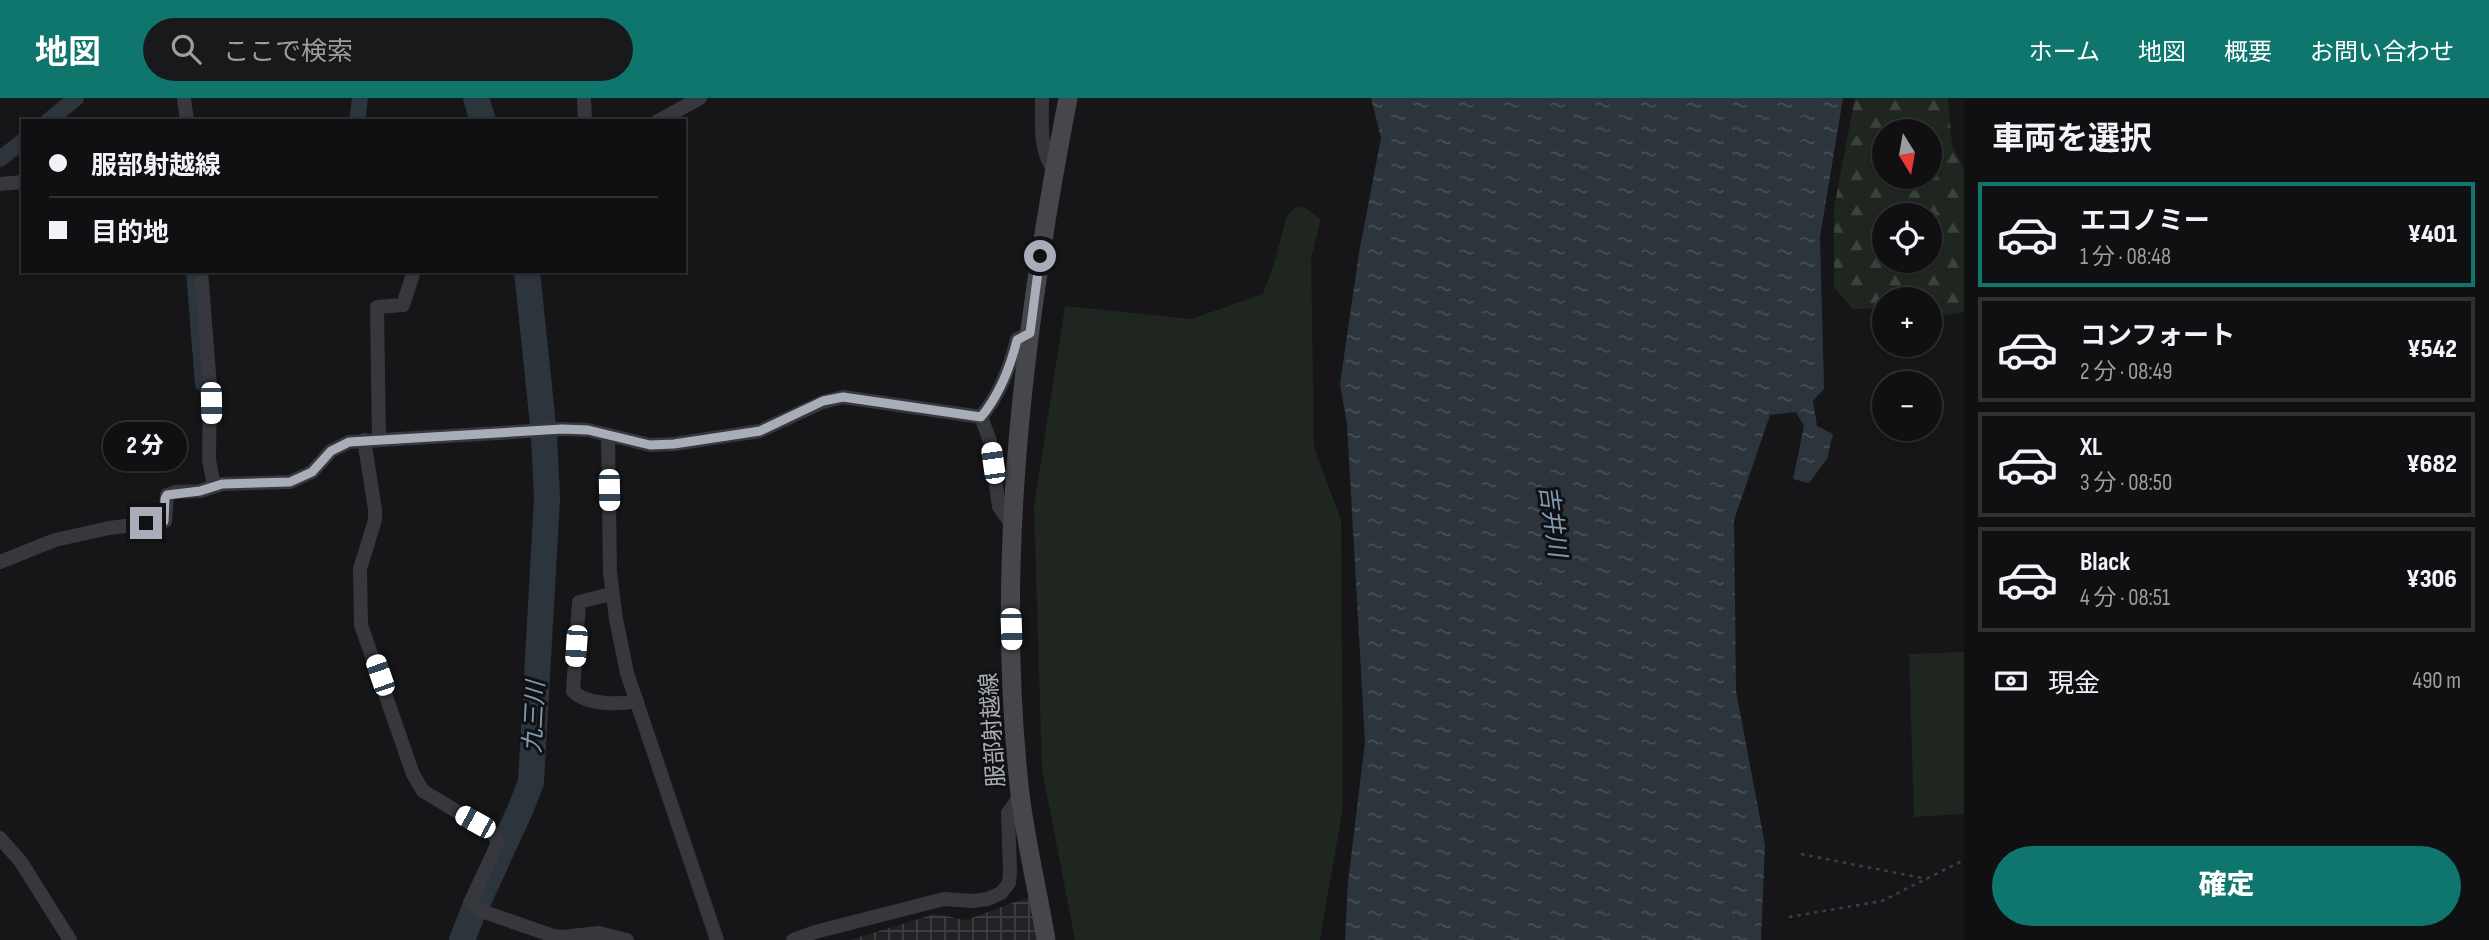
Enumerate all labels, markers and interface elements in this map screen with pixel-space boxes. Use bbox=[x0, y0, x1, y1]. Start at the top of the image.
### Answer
search box bbox=[143, 18, 633, 81]
icon: search bbox=[167, 30, 205, 68]
text: 地図 bbox=[35, 33, 101, 73]
text: ここで検索 bbox=[223, 37, 353, 68]
text: ホーム bbox=[2029, 38, 2100, 67]
text: 地図 bbox=[2138, 38, 2186, 67]
text: 概要 bbox=[2224, 38, 2272, 67]
text: お問い合わせ bbox=[2310, 38, 2454, 67]
north arrow bbox=[1872, 119, 1942, 189]
map controls bbox=[1872, 119, 1942, 441]
text: 車両を選択 bbox=[1992, 120, 2152, 159]
text: 服部射越線 bbox=[91, 151, 221, 182]
button: locate bbox=[1872, 203, 1942, 273]
icon: car bbox=[1996, 203, 2059, 266]
text: エコノミー bbox=[2080, 206, 2210, 237]
text: 目的地 bbox=[91, 218, 169, 249]
text: ¥401 bbox=[2408, 219, 2457, 250]
route start bbox=[1024, 240, 1056, 272]
text: 1 分 · 08:48 bbox=[2080, 243, 2171, 271]
button: + bbox=[1872, 287, 1942, 357]
icon: car bbox=[1996, 318, 2059, 381]
text: コンフォート bbox=[2080, 321, 2235, 352]
text: ¥542 bbox=[2407, 334, 2457, 365]
text: 2 分 · 08:49 bbox=[2080, 358, 2173, 386]
button: − bbox=[1872, 371, 1942, 441]
car bbox=[201, 382, 222, 424]
callout: 2 分 bbox=[104, 422, 188, 470]
text: 2 分 bbox=[127, 432, 163, 460]
text: XL bbox=[2080, 432, 2102, 463]
icon: car bbox=[1996, 433, 2059, 496]
car bbox=[980, 441, 1007, 485]
text: ¥682 bbox=[2406, 449, 2457, 480]
car bbox=[599, 469, 620, 511]
text: 3 分 · 08:50 bbox=[2080, 469, 2172, 497]
water label: 吉井川 bbox=[1533, 483, 1572, 562]
route end bbox=[130, 507, 162, 539]
text: Black bbox=[2080, 547, 2130, 578]
icon: car bbox=[1996, 548, 2059, 611]
text: ¥306 bbox=[2406, 564, 2457, 595]
text: 4 分 · 08:51 bbox=[2080, 584, 2170, 612]
car bbox=[1000, 608, 1023, 650]
car bbox=[565, 624, 588, 668]
car bbox=[364, 652, 397, 698]
icon: cash bbox=[1992, 662, 2030, 700]
text: 490 m bbox=[2412, 667, 2461, 695]
text: 現金 bbox=[2048, 669, 2100, 700]
street label: 服部射越線 bbox=[975, 672, 1011, 788]
water label: 九三川 bbox=[518, 677, 551, 754]
car bbox=[452, 803, 499, 841]
button: 確定 bbox=[1992, 846, 2461, 926]

